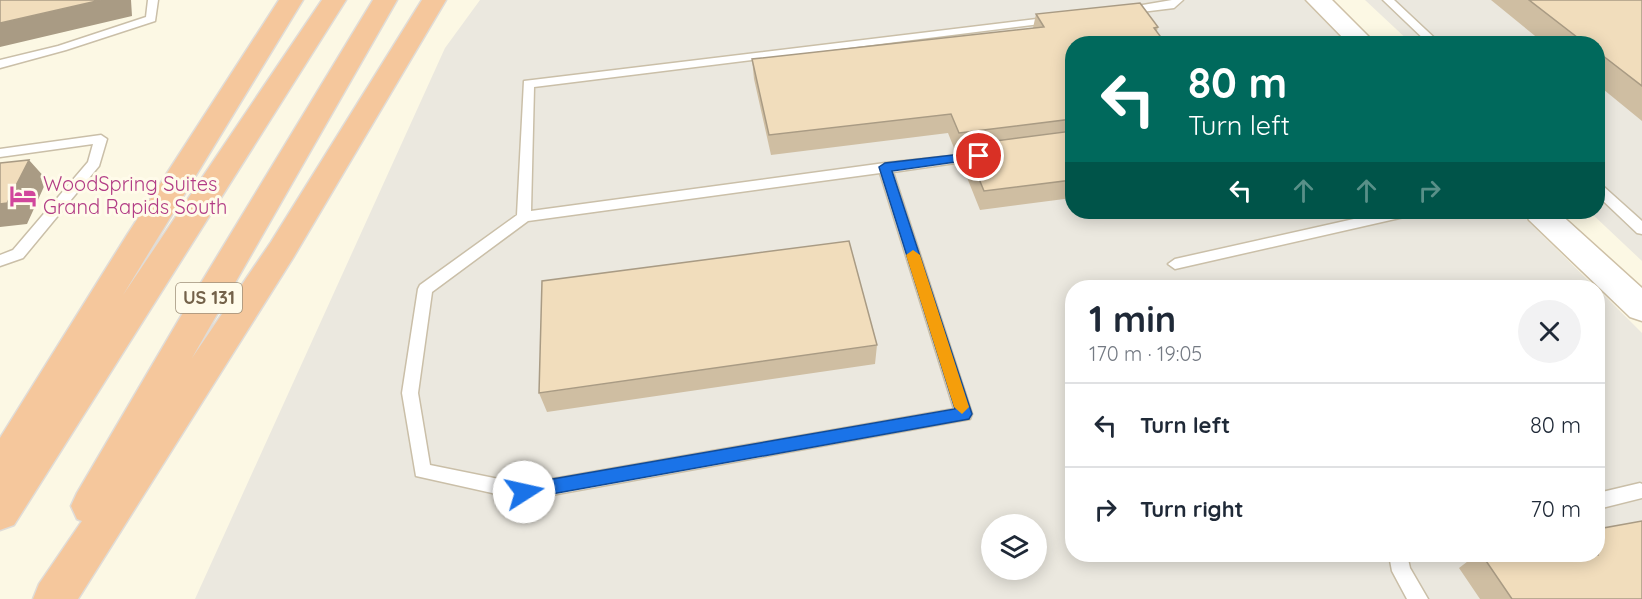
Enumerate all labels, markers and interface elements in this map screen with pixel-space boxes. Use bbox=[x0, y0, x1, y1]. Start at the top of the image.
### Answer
text: 80 m bbox=[1188, 56, 1287, 109]
icon: left bbox=[1089, 60, 1167, 138]
text: Turn left bbox=[1188, 108, 1290, 142]
pin bbox=[953, 130, 1004, 181]
icon: arrive bbox=[962, 139, 995, 172]
place label: WoodSpring Suites Grand Rapids South bbox=[43, 171, 227, 219]
icon: left bbox=[1224, 174, 1257, 207]
icon: ahead bbox=[1287, 174, 1320, 207]
icon: ahead bbox=[1350, 174, 1383, 207]
icon: right bbox=[1413, 174, 1446, 207]
hotel icon: WoodSpring Suites Grand Rapids South bbox=[8, 181, 38, 211]
road number: US 131 bbox=[176, 283, 242, 313]
text: 1 min bbox=[1089, 296, 1176, 341]
button: close bbox=[1518, 300, 1581, 363]
text: 170 m · 19:05 bbox=[1089, 341, 1202, 366]
icon: left bbox=[1089, 409, 1122, 442]
text: Turn left bbox=[1140, 411, 1230, 439]
text: 80 m bbox=[1530, 411, 1581, 439]
position arrow bbox=[492, 460, 556, 524]
icon: right bbox=[1089, 493, 1122, 526]
text: Turn right bbox=[1140, 495, 1244, 523]
text: 70 m bbox=[1531, 495, 1581, 523]
map controls bbox=[981, 514, 1047, 580]
button: layers bbox=[981, 514, 1047, 580]

